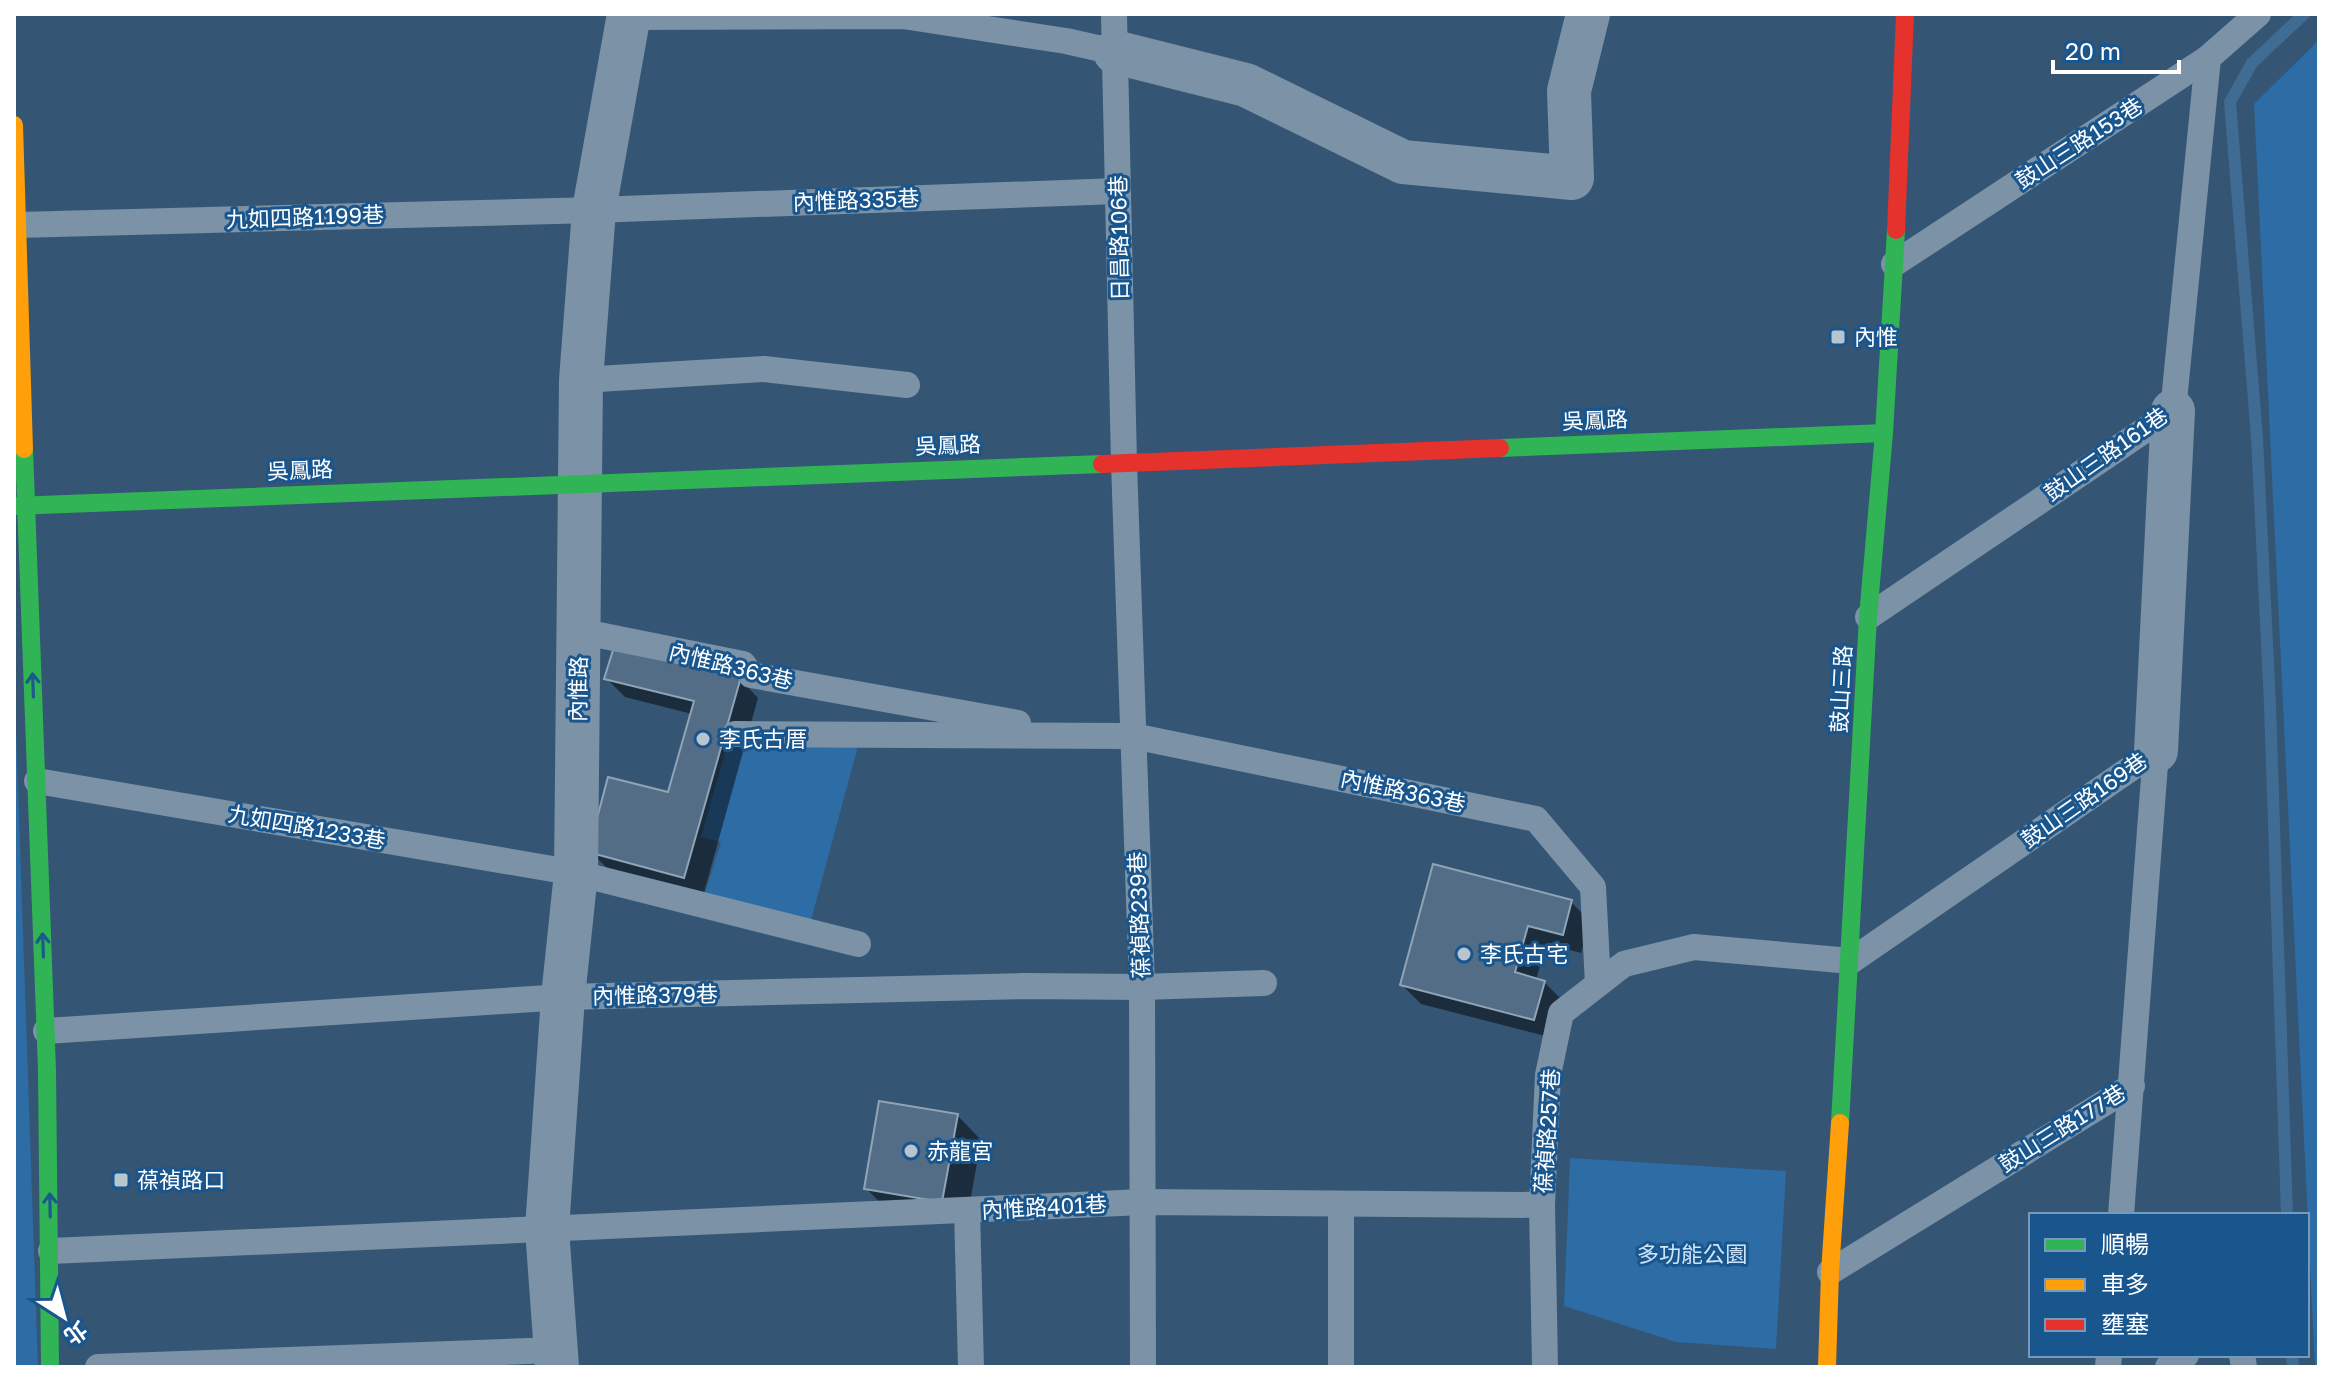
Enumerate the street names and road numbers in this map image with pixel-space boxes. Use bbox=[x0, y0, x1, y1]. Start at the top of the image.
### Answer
street label: 鼓山三路153巷 bbox=[2010, 91, 2147, 194]
street label: 日昌路106巷 bbox=[1104, 175, 1133, 301]
street label: 內惟路335巷 bbox=[792, 184, 920, 215]
street label: 九如四路1199巷 bbox=[226, 200, 384, 233]
street label: 鼓山三路161巷 bbox=[2039, 401, 2173, 506]
street label: 吳鳳路 bbox=[1562, 405, 1628, 434]
street label: 吳鳳路 bbox=[915, 430, 981, 459]
street label: 吳鳳路 bbox=[267, 455, 333, 484]
street label: 內惟路363巷 bbox=[666, 637, 796, 694]
street label: 鼓山三路 bbox=[1825, 644, 1856, 734]
street label: 內惟路 bbox=[563, 656, 592, 722]
street label: 鼓山三路169巷 bbox=[2016, 746, 2152, 853]
street label: 內惟路363巷 bbox=[1338, 764, 1468, 817]
street label: 九如四路1233巷 bbox=[226, 799, 388, 854]
street label: 葆禎路239巷 bbox=[1123, 851, 1154, 979]
street label: 內惟路379巷 bbox=[592, 980, 718, 1009]
street label: 葆禎路257巷 bbox=[1529, 1068, 1564, 1194]
street label: 鼓山三路177巷 bbox=[1994, 1078, 2130, 1177]
street label: 內惟路401巷 bbox=[980, 1190, 1107, 1223]

